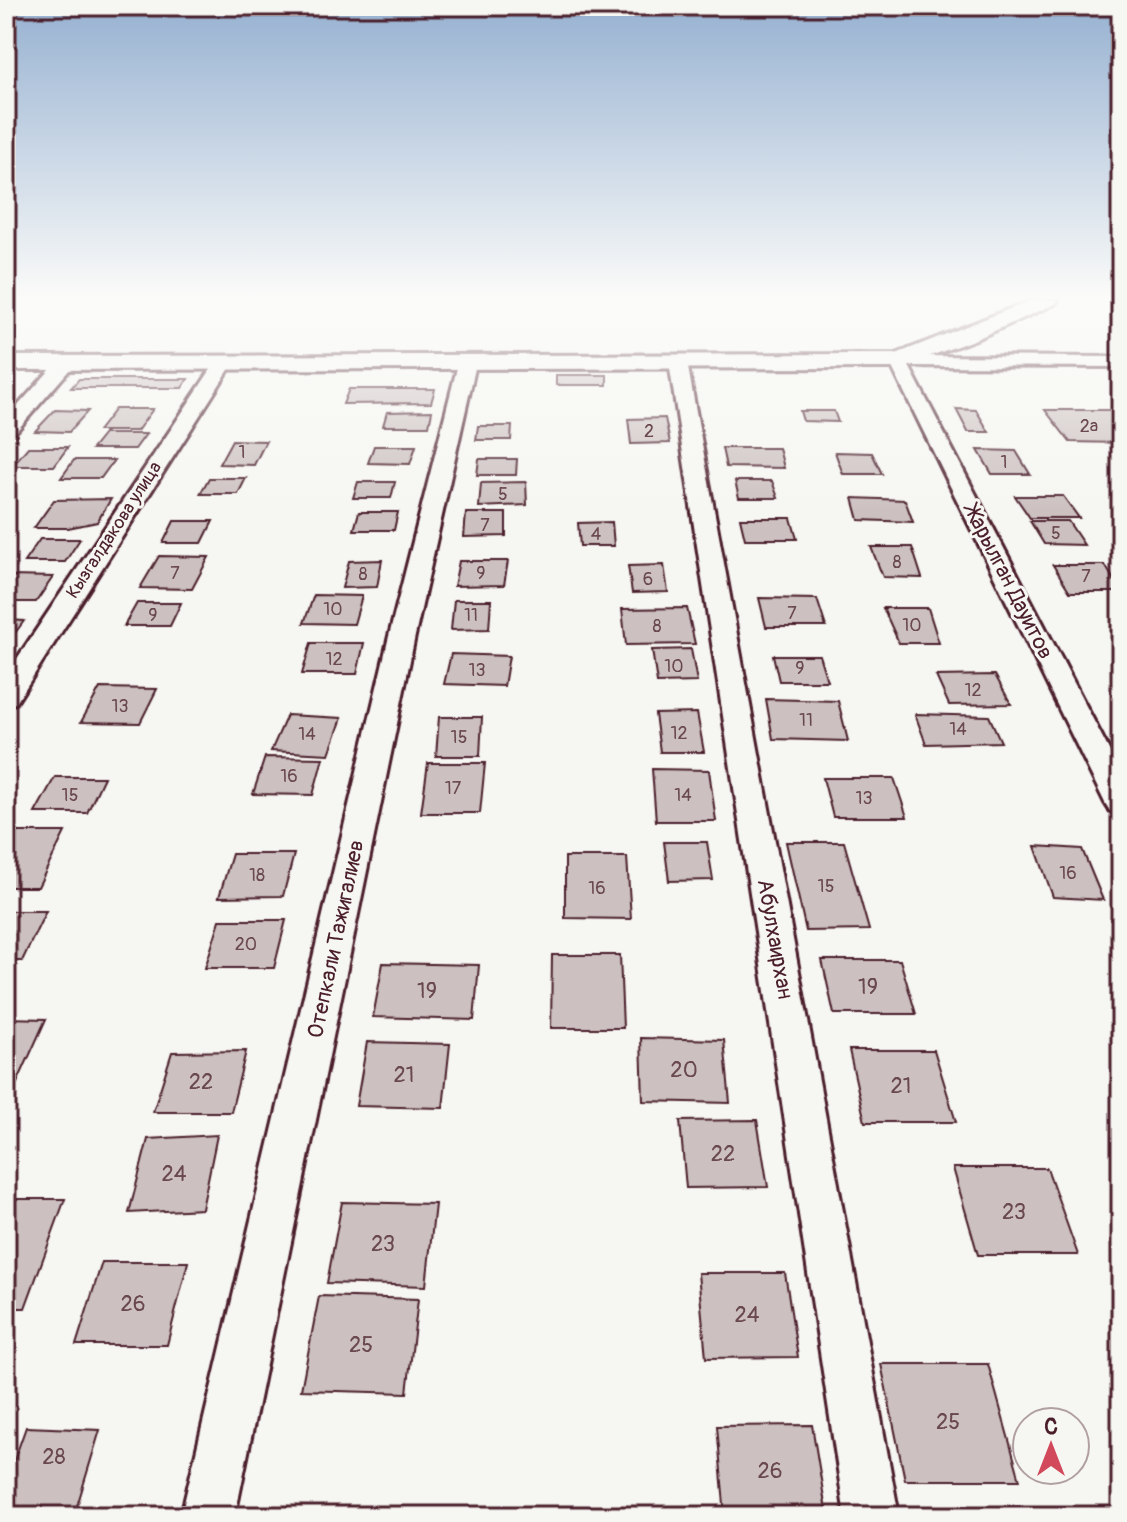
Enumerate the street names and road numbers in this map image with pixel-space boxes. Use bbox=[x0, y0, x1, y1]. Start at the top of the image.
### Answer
street label: Кызгалдакова улица bbox=[61, 457, 167, 603]
street label: Жарылган Дауитов bbox=[957, 498, 1060, 664]
street label: Отепкали Тажигалиев bbox=[301, 837, 371, 1041]
street label: Абулхаирхан bbox=[751, 877, 799, 1001]

